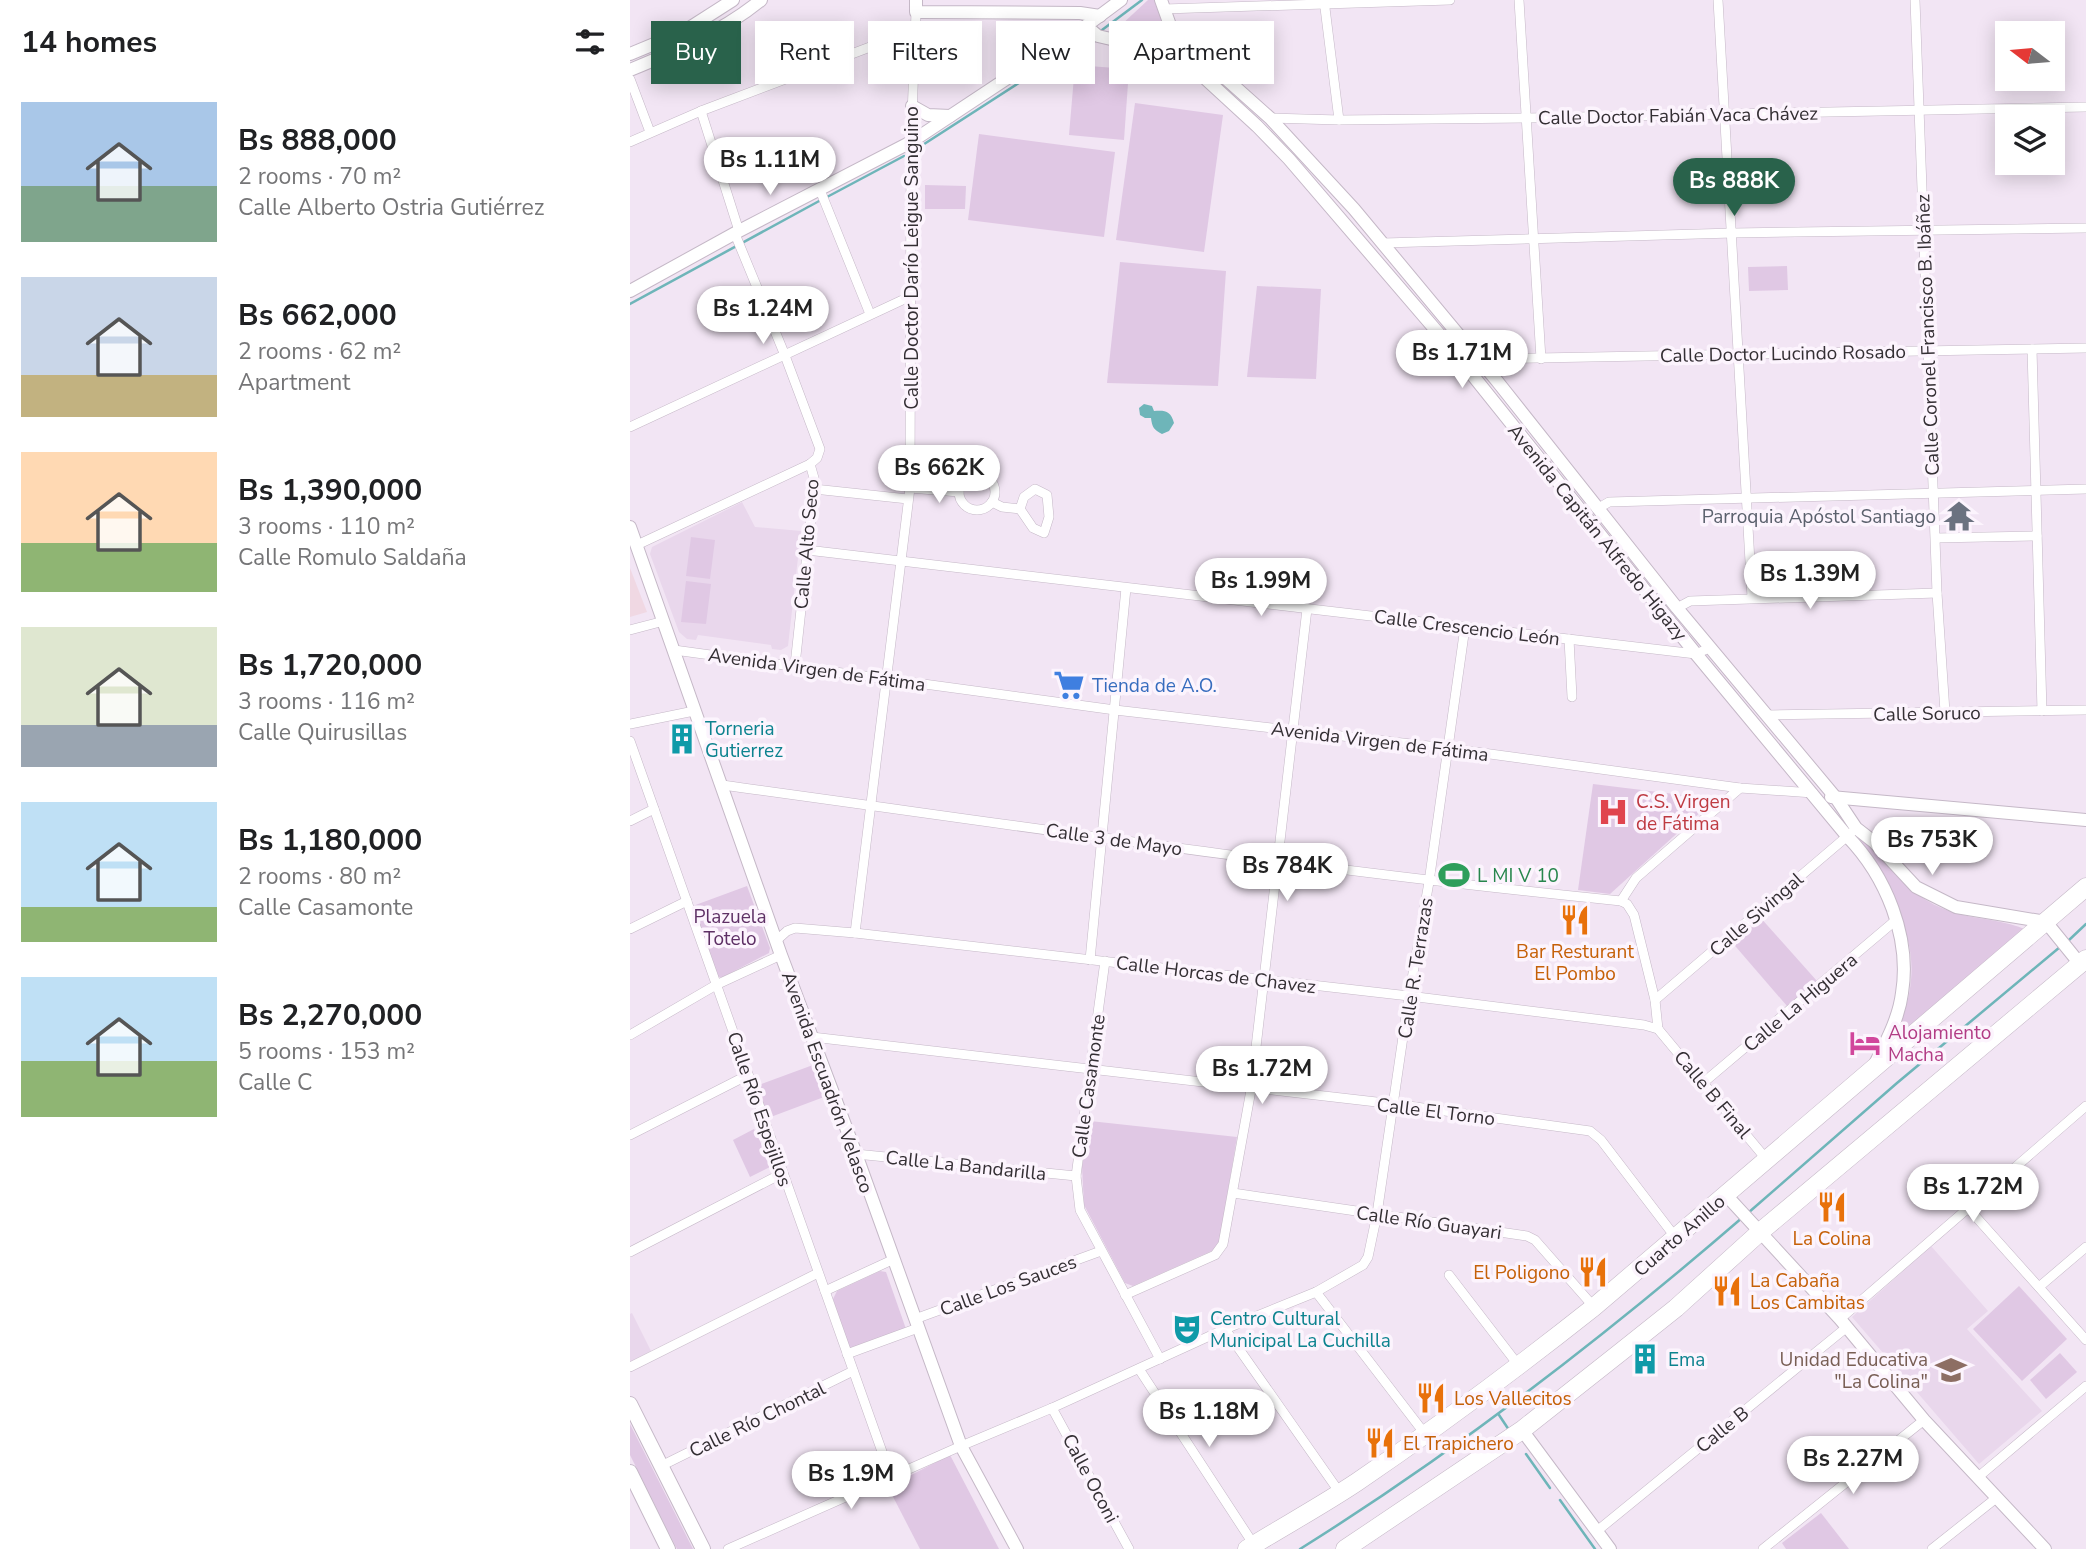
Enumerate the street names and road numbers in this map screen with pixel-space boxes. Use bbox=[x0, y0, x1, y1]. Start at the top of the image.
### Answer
street label: Calle Doctor Fabián Vaca Chávez bbox=[1538, 101, 1818, 131]
street label: Calle Doctor Darío Leigue Sanguino bbox=[899, 106, 925, 410]
street label: Calle Coronel Francisco B. Ibáñez bbox=[1910, 194, 1946, 476]
street label: Calle Doctor Lucindo Rosado bbox=[1660, 339, 1906, 369]
street label: Avenida Capitán Alfredo Higazy bbox=[1501, 419, 1693, 647]
street label: Calle Alto Seco bbox=[788, 478, 826, 610]
street label: Calle Crescencio León bbox=[1372, 604, 1561, 652]
street label: Avenida Virgen de Fátima bbox=[707, 642, 927, 698]
street label: Calle Soruco bbox=[1873, 700, 1981, 728]
street label: Avenida Virgen de Fátima bbox=[1270, 716, 1490, 768]
street label: Calle 3 de Mayo bbox=[1044, 818, 1184, 862]
street label: Calle Sivingal bbox=[1704, 866, 1809, 963]
street label: Calle R. Terrazas bbox=[1392, 896, 1440, 1040]
street label: Calle La Higuera bbox=[1738, 947, 1863, 1058]
street label: Calle Horcas de Chavez bbox=[1114, 950, 1318, 1000]
street label: Avenida Escuadrón Velasco bbox=[775, 968, 879, 1197]
street label: Calle Casamonte bbox=[1066, 1013, 1112, 1160]
street label: Calle Río Espejillos bbox=[720, 1028, 798, 1190]
street label: Calle B Final bbox=[1668, 1045, 1757, 1145]
street label: Calle El Torno bbox=[1375, 1092, 1497, 1132]
street label: Calle La Bandarilla bbox=[884, 1145, 1047, 1187]
street label: Cuarto Anillo bbox=[1628, 1189, 1731, 1283]
street label: Calle Río Guayari bbox=[1354, 1200, 1503, 1246]
street label: Calle Los Sauces bbox=[936, 1249, 1080, 1323]
street label: Calle Río Chontal bbox=[685, 1375, 830, 1464]
street label: Calle B bbox=[1691, 1400, 1755, 1459]
street label: Calle Oconi bbox=[1056, 1429, 1125, 1528]

